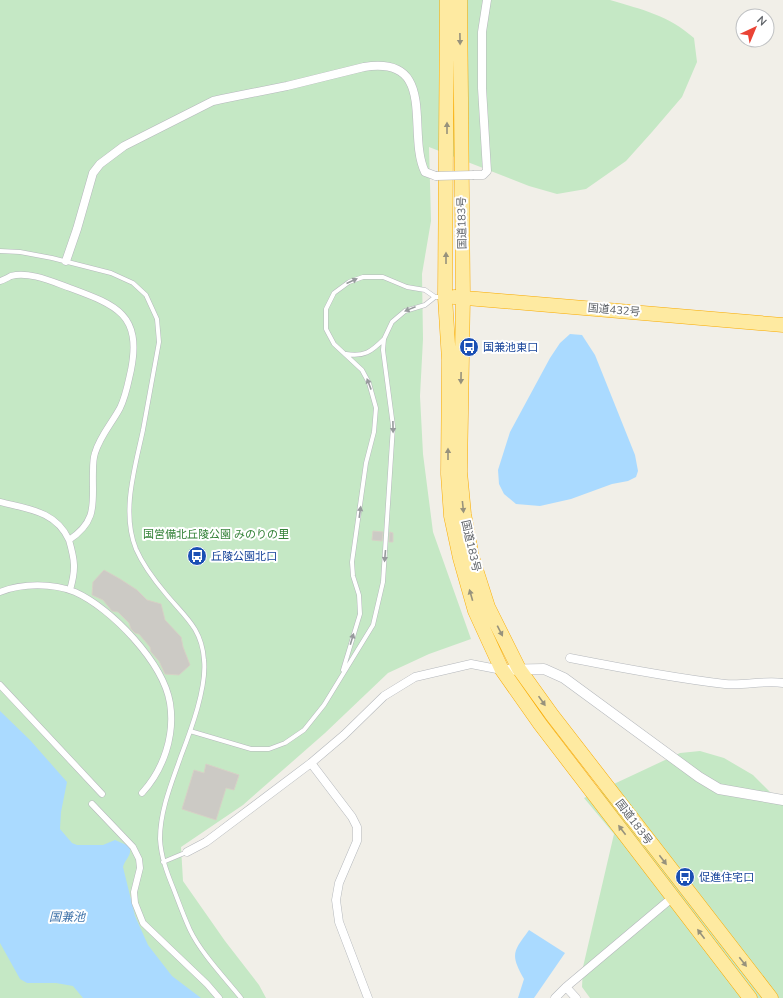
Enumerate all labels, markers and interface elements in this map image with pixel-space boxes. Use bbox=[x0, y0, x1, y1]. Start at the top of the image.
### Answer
north arrow bbox=[735, 8, 775, 48]
text: N bbox=[753, 13, 770, 29]
one-way arrow bbox=[457, 33, 463, 46]
one-way arrow bbox=[444, 121, 450, 134]
street label: 国道183号 bbox=[454, 196, 470, 250]
one-way arrow bbox=[443, 251, 449, 264]
one-way arrow bbox=[346, 278, 358, 285]
street label: 国道432号 bbox=[587, 300, 641, 320]
one-way arrow bbox=[404, 307, 416, 313]
bus stop icon: 国兼池東口 bbox=[458, 336, 480, 358]
place label: 国兼池東口 bbox=[483, 340, 538, 355]
one-way arrow bbox=[458, 372, 465, 384]
one-way arrow bbox=[365, 378, 371, 390]
one-way arrow bbox=[390, 421, 396, 434]
one-way arrow bbox=[445, 447, 451, 460]
one-way arrow bbox=[460, 501, 467, 513]
one-way arrow bbox=[357, 505, 363, 518]
street label: 国道183号 bbox=[458, 519, 484, 573]
park label: 国営備北丘陵公園 みのりの里 bbox=[143, 527, 289, 542]
bus stop icon: 丘陵公園北口 bbox=[186, 545, 208, 567]
place label: 丘陵公園北口 bbox=[211, 549, 277, 564]
one-way arrow bbox=[381, 550, 388, 562]
one-way arrow bbox=[468, 589, 474, 601]
one-way arrow bbox=[497, 625, 504, 637]
one-way arrow bbox=[349, 633, 355, 645]
one-way arrow bbox=[538, 696, 546, 706]
street label: 国道183号 bbox=[612, 796, 656, 848]
one-way arrow bbox=[617, 825, 626, 836]
one-way arrow bbox=[659, 854, 667, 865]
bus stop icon: 促進住宅口 bbox=[674, 866, 696, 888]
place label: 促進住宅口 bbox=[699, 870, 754, 885]
water label: 国兼池 bbox=[49, 909, 86, 925]
one-way arrow bbox=[696, 928, 705, 939]
one-way arrow bbox=[739, 957, 747, 968]

